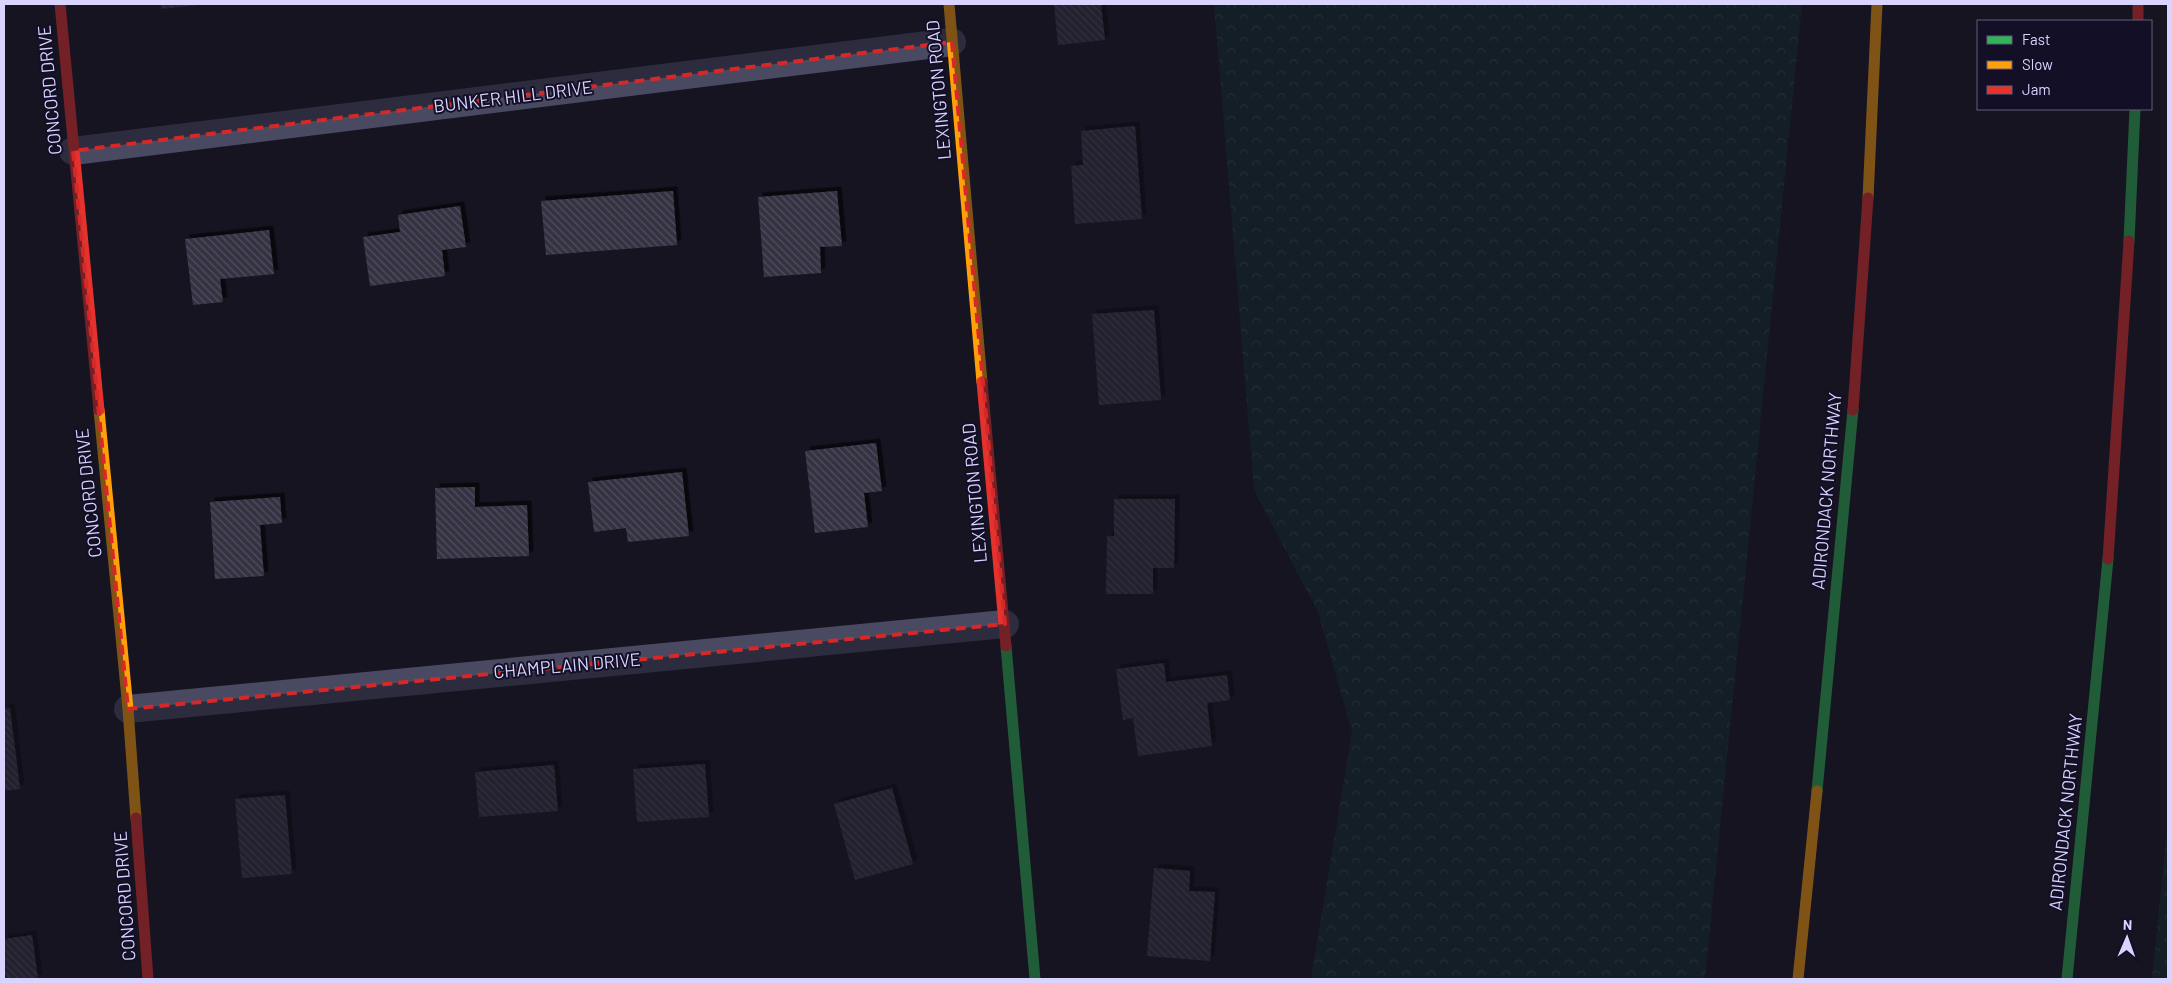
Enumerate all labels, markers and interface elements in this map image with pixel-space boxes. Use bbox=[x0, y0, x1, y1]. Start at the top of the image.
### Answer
street label: LEXINGTON ROAD bbox=[921, 19, 955, 161]
legend bbox=[1977, 20, 2152, 110]
street label: CONCORD DRIVE bbox=[32, 24, 66, 156]
text: Fast bbox=[2022, 30, 2050, 48]
text: Slow bbox=[2022, 55, 2053, 73]
street label: BUNKER HILL DRIVE bbox=[432, 75, 594, 117]
text: Jam bbox=[2022, 80, 2051, 98]
street label: ADIRONDACK NORTHWAY bbox=[1806, 391, 1846, 591]
street label: LEXINGTON ROAD bbox=[957, 422, 991, 564]
street label: CONCORD DRIVE bbox=[70, 427, 106, 559]
street label: CHAMPLAIN DRIVE bbox=[492, 648, 641, 682]
street label: ADIRONDACK NORTHWAY bbox=[2044, 712, 2086, 912]
street label: CONCORD DRIVE bbox=[108, 830, 140, 962]
north arrow bbox=[2102, 913, 2152, 963]
text: N bbox=[2123, 916, 2132, 933]

